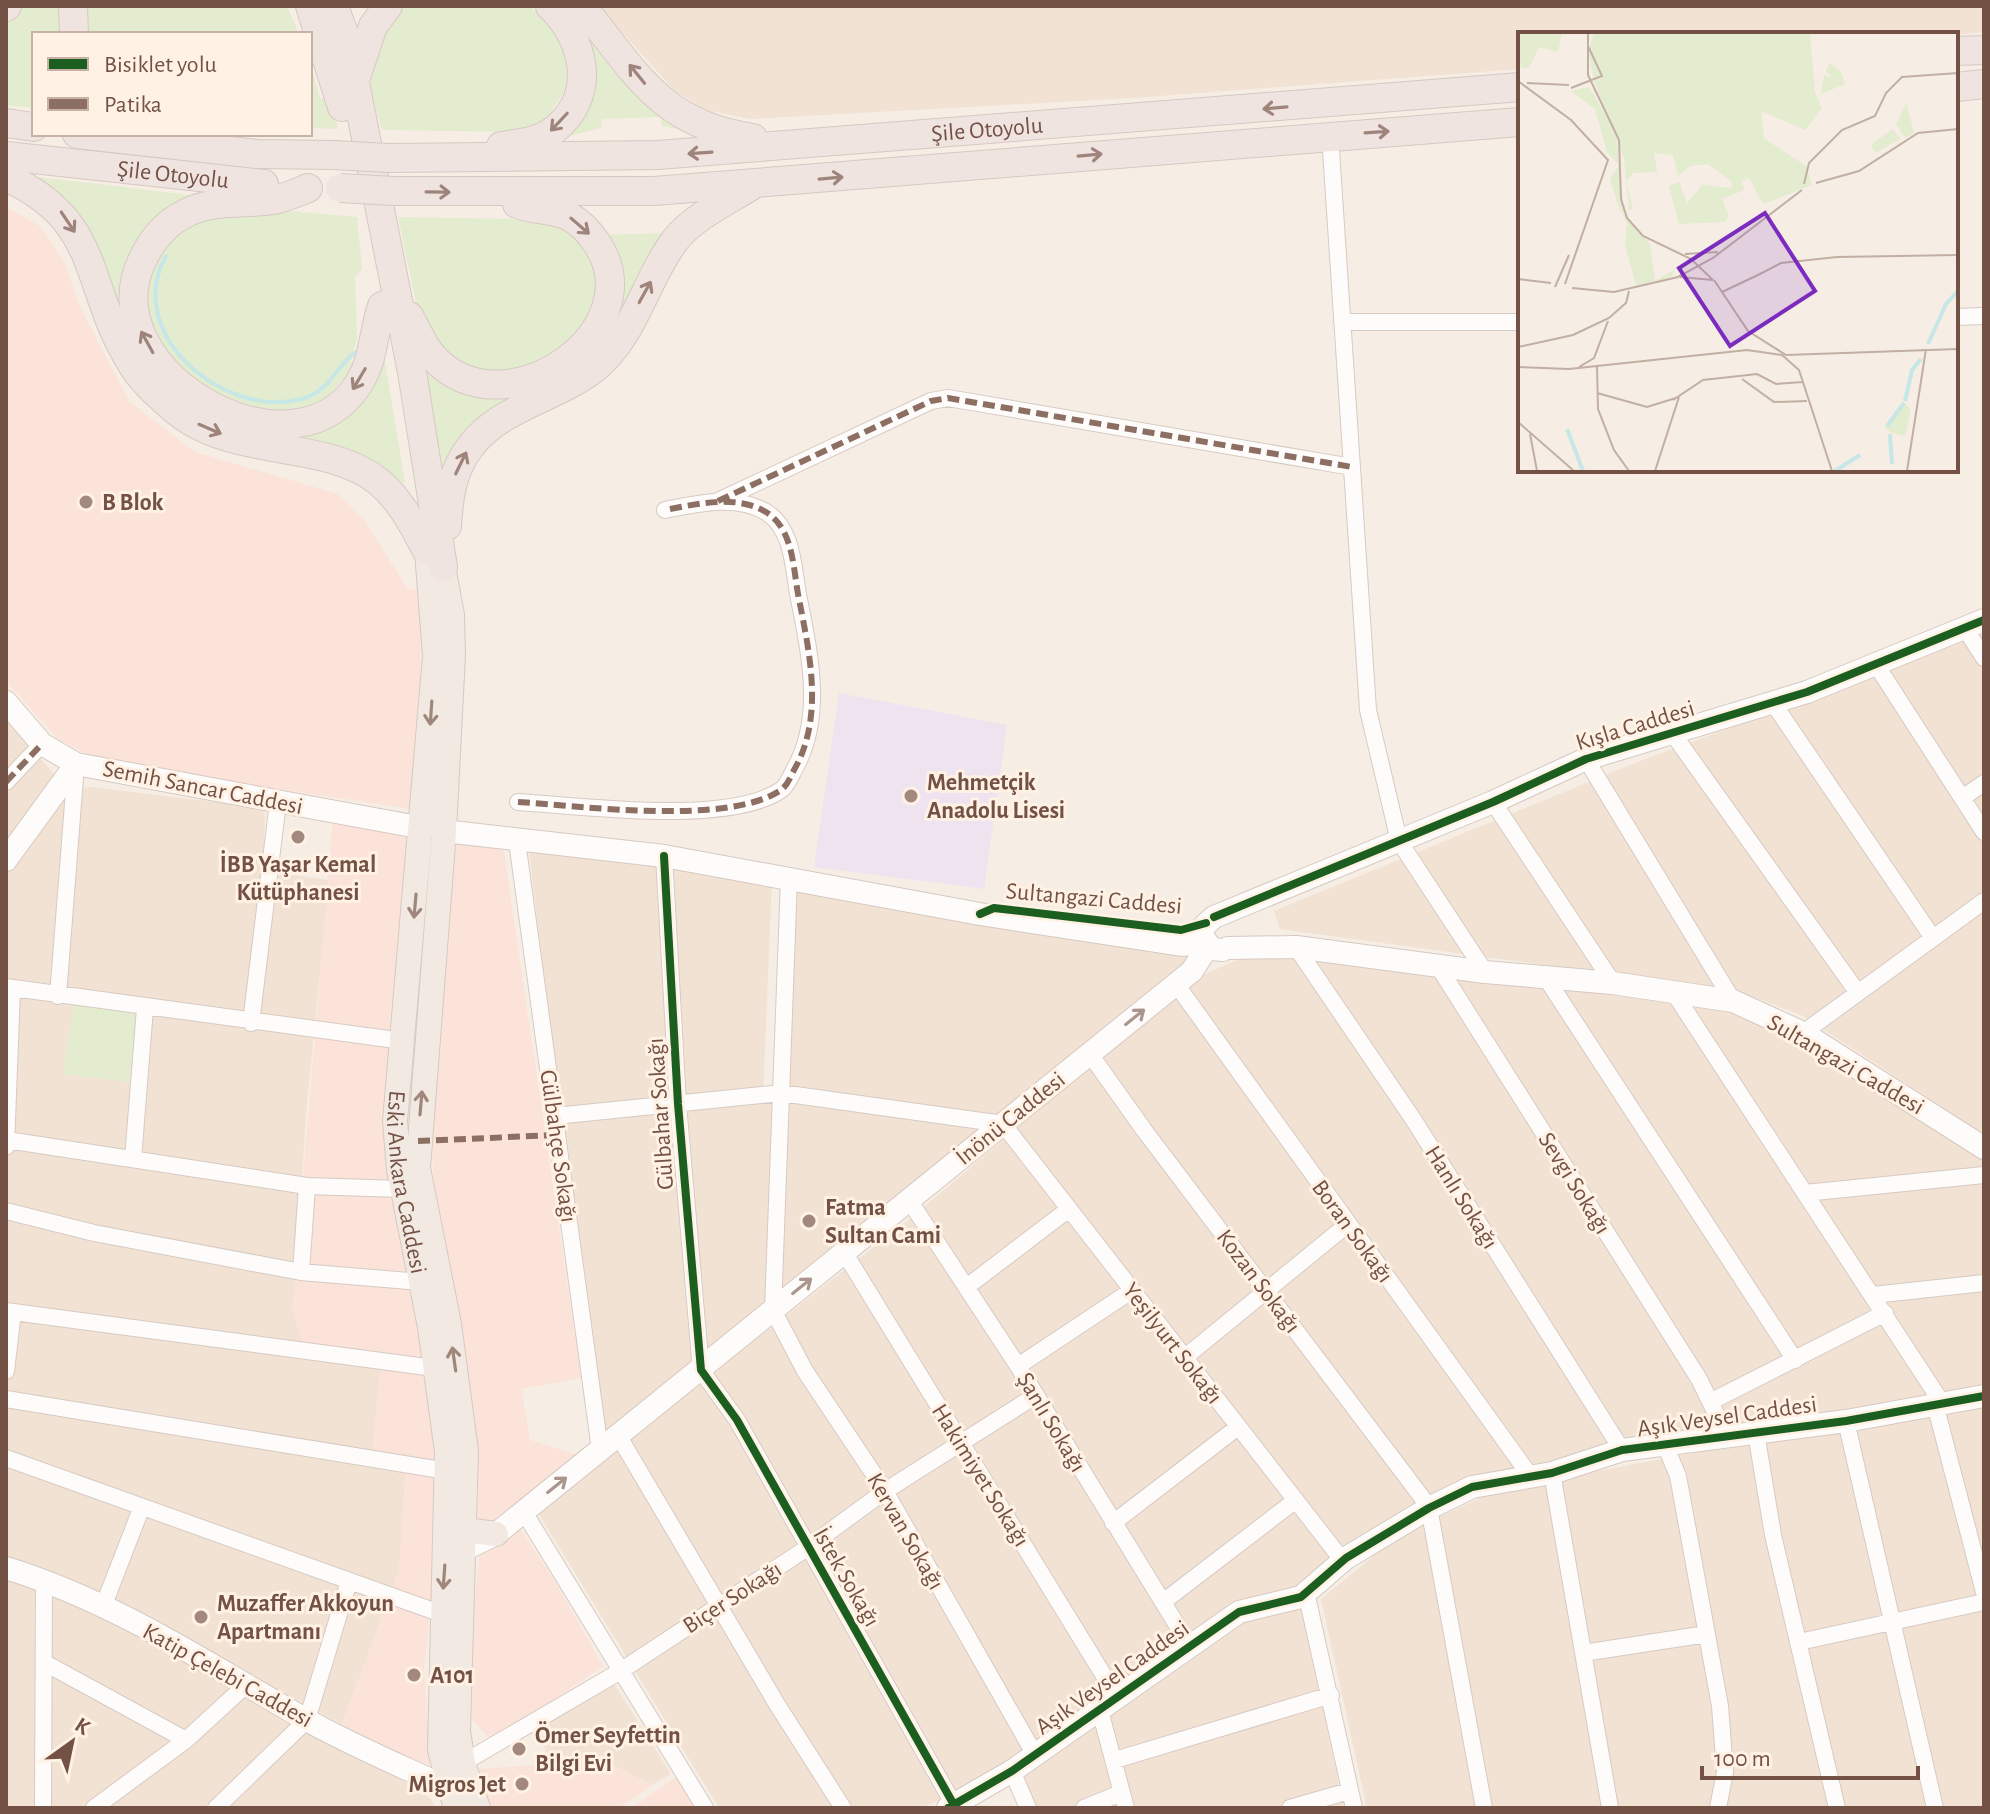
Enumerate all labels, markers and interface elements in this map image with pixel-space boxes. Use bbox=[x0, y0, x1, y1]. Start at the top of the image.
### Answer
legend bbox=[32, 32, 312, 136]
inset map bbox=[1518, 32, 1958, 472]
text: Bisiklet yolu bbox=[104, 53, 217, 77]
one-way arrow bbox=[628, 64, 646, 85]
text: Patika bbox=[104, 93, 162, 117]
one-way arrow bbox=[1262, 100, 1289, 115]
one-way arrow bbox=[550, 112, 568, 132]
street label: Şile Otoyolu bbox=[930, 114, 1044, 146]
one-way arrow bbox=[1364, 124, 1390, 139]
one-way arrow bbox=[687, 146, 714, 161]
one-way arrow bbox=[1076, 147, 1103, 162]
street label: Şile Otoyolu bbox=[116, 157, 230, 193]
one-way arrow bbox=[817, 170, 844, 185]
one-way arrow bbox=[424, 184, 451, 200]
one-way arrow bbox=[59, 211, 76, 233]
one-way arrow bbox=[570, 217, 590, 235]
one-way arrow bbox=[638, 280, 653, 304]
one-way arrow bbox=[139, 331, 155, 354]
one-way arrow bbox=[351, 368, 367, 390]
one-way arrow bbox=[197, 423, 222, 438]
one-way arrow bbox=[454, 452, 469, 476]
place label: B Blok bbox=[102, 491, 164, 515]
marker: B Blok bbox=[77, 493, 95, 511]
street label: Kışla Caddesi bbox=[1573, 697, 1698, 755]
one-way arrow bbox=[423, 699, 438, 726]
street label: Semih Sancar Caddesi bbox=[101, 757, 305, 819]
place label: Mehmetçik Anadolu Lisesi bbox=[927, 771, 1065, 823]
marker: Mehmetçik Anadolu Lisesi bbox=[902, 787, 920, 805]
marker: İBB Yaşar Kemal Kütüphanesi bbox=[289, 828, 307, 846]
place label: İBB Yaşar Kemal Kütüphanesi bbox=[220, 850, 376, 905]
street label: Sultangazi Caddesi bbox=[1005, 879, 1183, 919]
one-way arrow bbox=[408, 892, 423, 918]
one-way arrow bbox=[1124, 1009, 1145, 1026]
street label: Sultangazi Caddesi bbox=[1763, 1010, 1928, 1119]
street label: Gülbahar Sokağı bbox=[644, 1037, 678, 1191]
street label: İnönü Caddesi bbox=[951, 1067, 1070, 1170]
street label: Gülbahçe Sokağı bbox=[535, 1068, 581, 1224]
street label: Eski Ankara Caddesi bbox=[382, 1089, 430, 1276]
one-way arrow bbox=[414, 1090, 429, 1117]
street label: Sevgi Sokağı bbox=[1534, 1129, 1615, 1239]
street label: Hanlı Sokağı bbox=[1420, 1142, 1502, 1253]
street label: Boran Sokağı bbox=[1307, 1176, 1397, 1287]
place label: Fatma Sultan Cami bbox=[825, 1196, 941, 1248]
marker: Fatma Sultan Cami bbox=[800, 1212, 818, 1230]
street label: Kozan Sokağı bbox=[1212, 1225, 1305, 1338]
one-way arrow bbox=[791, 1278, 812, 1295]
street label: Yeşilyurt Sokağı bbox=[1118, 1279, 1227, 1409]
one-way arrow bbox=[446, 1347, 461, 1373]
street label: Şanlı Sokağı bbox=[1012, 1369, 1090, 1476]
street label: Aşık Veysel Caddesi bbox=[1636, 1392, 1819, 1441]
street label: Hakimiyet Sokağı bbox=[927, 1400, 1034, 1551]
street label: Kervan Sokağı bbox=[862, 1469, 948, 1594]
one-way arrow bbox=[546, 1476, 567, 1494]
street label: İstek Sokağı bbox=[808, 1523, 885, 1631]
street label: Biçer Sokağı bbox=[679, 1557, 786, 1639]
one-way arrow bbox=[436, 1563, 451, 1590]
place label: Muzaffer Akkoyun Apartmanı bbox=[217, 1592, 394, 1644]
marker: Muzaffer Akkoyun Apartmanı bbox=[192, 1608, 210, 1626]
street label: Aşık Veysel Caddesi bbox=[1031, 1616, 1194, 1740]
street label: Katip Çelebi Caddesi bbox=[139, 1619, 316, 1732]
place label: A101 bbox=[430, 1664, 474, 1688]
marker: A101 bbox=[405, 1666, 423, 1684]
north arrow bbox=[32, 1702, 112, 1782]
text: K bbox=[71, 1713, 95, 1739]
place label: Ömer Seyfettin Bilgi Evi bbox=[535, 1721, 681, 1776]
scale bar bbox=[1702, 1730, 1918, 1780]
marker: Ömer Seyfettin Bilgi Evi bbox=[510, 1740, 528, 1758]
text: 100 m bbox=[1714, 1747, 1771, 1771]
place label: Migros Jet bbox=[409, 1773, 506, 1797]
marker: Migros Jet bbox=[513, 1775, 531, 1793]

